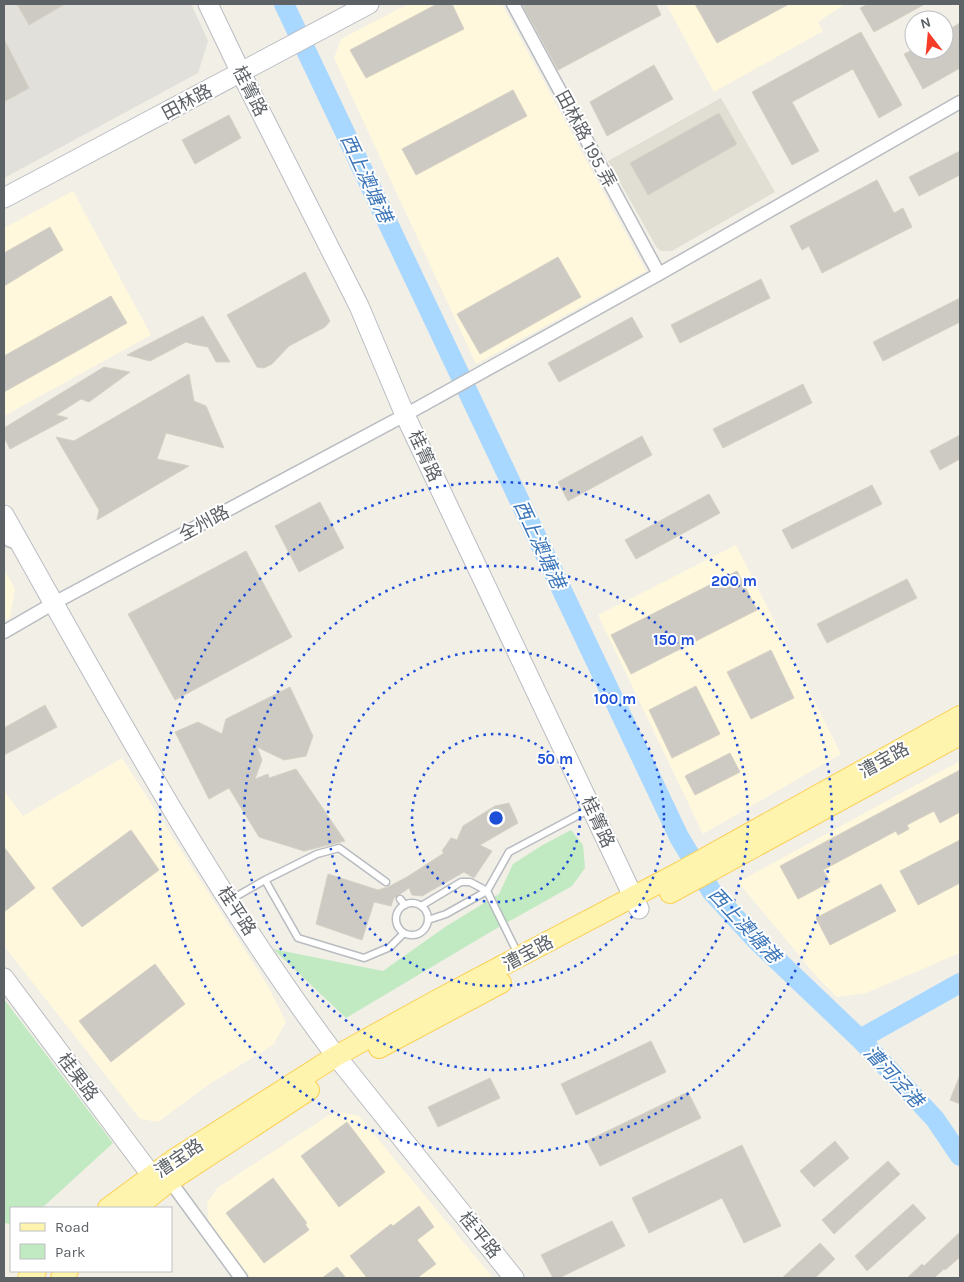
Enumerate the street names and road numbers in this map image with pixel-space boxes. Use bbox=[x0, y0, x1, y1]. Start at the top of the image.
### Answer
street label: 桂箐路 bbox=[228, 62, 272, 120]
street label: 田林路 bbox=[158, 80, 216, 124]
street label: 田林路 195 弄 bbox=[551, 87, 621, 191]
street label: 桂箐路 bbox=[404, 427, 446, 485]
street label: 全州路 bbox=[175, 501, 233, 545]
street label: 漕宝路 bbox=[855, 737, 913, 783]
street label: 桂箐路 bbox=[577, 793, 619, 851]
street label: 桂平路 bbox=[213, 882, 261, 940]
street label: 漕宝路 bbox=[499, 931, 557, 975]
street label: 桂果路 bbox=[53, 1049, 103, 1105]
street label: 漕宝路 bbox=[150, 1134, 208, 1182]
street label: 桂平路 bbox=[454, 1207, 506, 1263]

